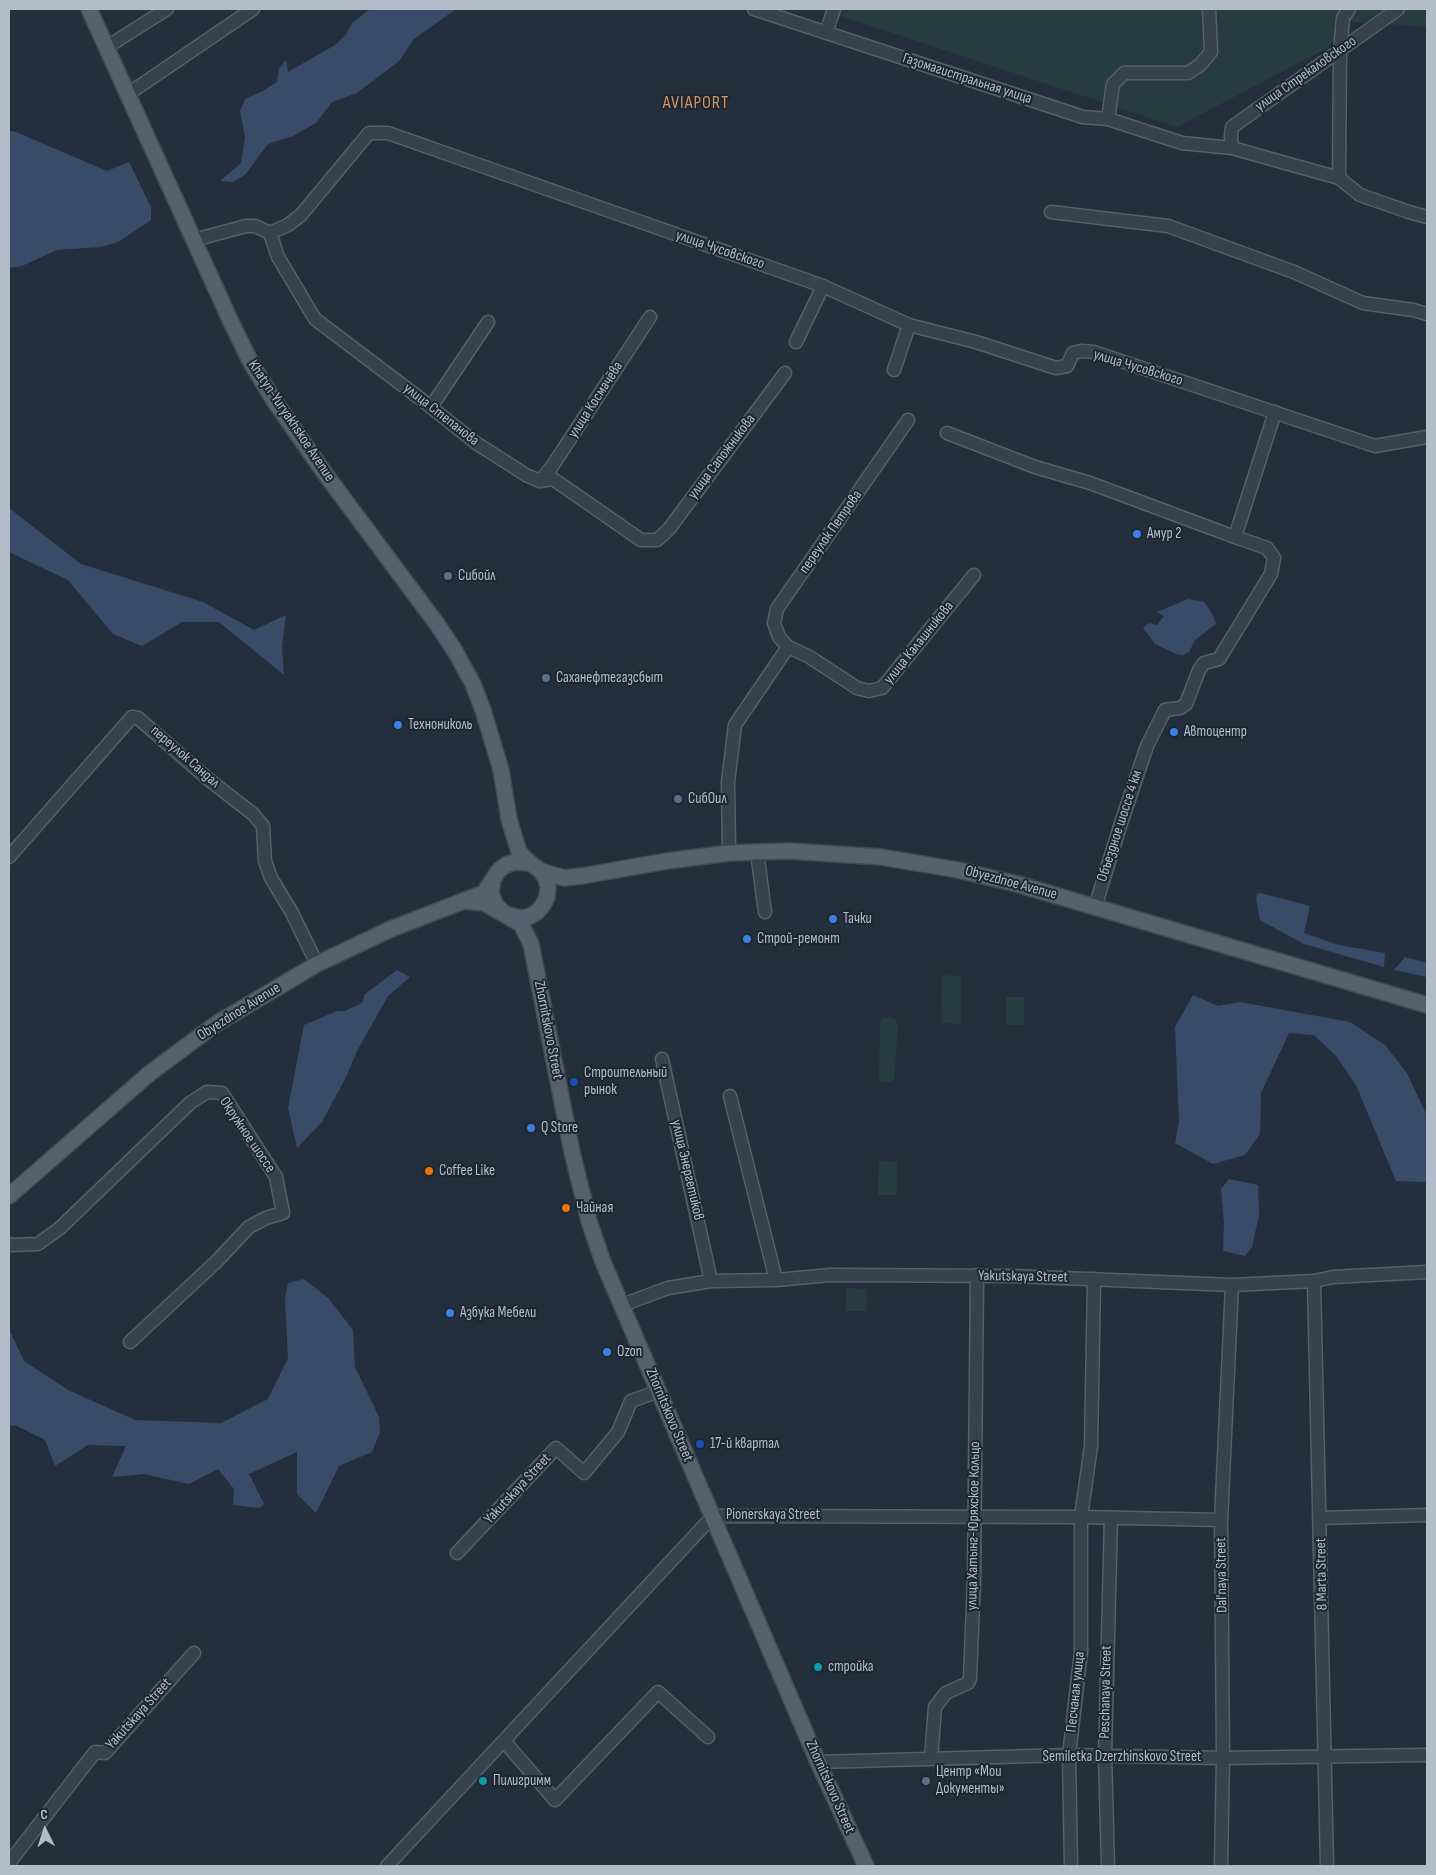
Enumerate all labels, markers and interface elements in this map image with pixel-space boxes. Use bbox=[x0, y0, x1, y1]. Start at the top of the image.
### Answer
street label: улица Стрекаловского bbox=[1252, 32, 1360, 116]
street label: Газомагистральная улица bbox=[900, 50, 1034, 108]
district label: AVIAPORT bbox=[662, 92, 730, 114]
street label: улица Чусовского bbox=[673, 226, 767, 274]
street label: улица Чусовского bbox=[1091, 346, 1185, 390]
street label: Khatyn-Yuryakhskoe Avenue bbox=[244, 357, 338, 485]
street label: улица Космачёва bbox=[565, 358, 627, 442]
street label: улица Степанова bbox=[400, 380, 482, 450]
street label: улица Сапожникова bbox=[684, 411, 760, 503]
street label: переулок Петрова bbox=[796, 487, 866, 577]
place label: Амур 2 bbox=[1147, 525, 1181, 543]
marker: Амур 2 bbox=[1131, 528, 1143, 540]
place label: Сибойл bbox=[458, 567, 496, 585]
marker: Сибойл bbox=[442, 570, 454, 582]
street label: улица Калашникова bbox=[880, 598, 958, 688]
place label: Саханефтегазсбыт bbox=[556, 669, 663, 687]
marker: Саханефтегазсбыт bbox=[540, 672, 552, 684]
place label: Технониколь bbox=[408, 716, 473, 734]
marker: Технониколь bbox=[392, 719, 404, 731]
street label: переулок Сандал bbox=[147, 722, 223, 792]
place label: Автоцентр bbox=[1184, 723, 1247, 741]
marker: Автоцентр bbox=[1168, 726, 1180, 738]
street label: Объездное шоссе 4 км bbox=[1093, 768, 1147, 884]
place label: СибОил bbox=[688, 790, 727, 808]
marker: СибОил bbox=[672, 793, 684, 805]
street label: Obyezdnoe Avenue bbox=[963, 862, 1059, 904]
place label: Тачки bbox=[843, 910, 872, 928]
marker: Тачки bbox=[827, 913, 839, 925]
place label: Строй-ремонт bbox=[757, 930, 840, 948]
marker: Строй-ремонт bbox=[741, 933, 753, 945]
street label: Obyezdnoe Avenue bbox=[194, 979, 284, 1045]
street label: Zhornitskovo Street bbox=[530, 979, 566, 1081]
place label: Строительный рынок bbox=[584, 1064, 667, 1099]
marker: Строительный рынок bbox=[568, 1076, 580, 1088]
street label: Окружное шоссе bbox=[215, 1094, 279, 1176]
street label: улица Энергетиков bbox=[667, 1118, 707, 1222]
place label: Q Store bbox=[541, 1119, 578, 1137]
marker: Q Store bbox=[525, 1122, 537, 1134]
place label: Coffee Like bbox=[439, 1162, 495, 1180]
marker: Coffee Like bbox=[423, 1165, 435, 1177]
place label: Чайная bbox=[576, 1199, 613, 1217]
marker: Чайная bbox=[560, 1202, 572, 1214]
street label: Yakutskaya Street bbox=[978, 1267, 1068, 1287]
place label: Азбука Мебели bbox=[460, 1304, 536, 1322]
marker: Азбука Мебели bbox=[444, 1307, 456, 1319]
place label: Ozon bbox=[617, 1343, 642, 1361]
marker: Ozon bbox=[601, 1346, 613, 1358]
street label: Zhornitskovo Street bbox=[641, 1366, 697, 1464]
place label: 17-й квартал bbox=[710, 1435, 779, 1453]
marker: 17-й квартал bbox=[694, 1438, 706, 1450]
street label: улица Хатынг-Юряхское Кольцо bbox=[964, 1441, 984, 1611]
street label: Yakutskaya Street bbox=[481, 1450, 555, 1528]
street label: Pionerskaya Street bbox=[726, 1506, 820, 1524]
street label: Dal'naya Street bbox=[1212, 1537, 1232, 1613]
street label: 8 Marta Street bbox=[1312, 1538, 1332, 1610]
street label: Peschanaya Street bbox=[1096, 1645, 1116, 1739]
street label: Песчаная улица bbox=[1063, 1651, 1089, 1733]
place label: стройка bbox=[828, 1658, 874, 1676]
marker: стройка bbox=[812, 1661, 824, 1673]
street label: Yakutskaya Street bbox=[102, 1675, 176, 1753]
street label: Zhornitskovo Street bbox=[801, 1738, 859, 1836]
street label: Semiletka Dzerzhinskovo Street bbox=[1043, 1748, 1201, 1766]
place label: Центр «Мои Документы» bbox=[936, 1763, 1005, 1798]
place label: Пилигримм bbox=[493, 1772, 551, 1790]
marker: Пилигримм bbox=[477, 1775, 489, 1787]
marker: Центр «Мои Документы» bbox=[920, 1775, 932, 1787]
north arrow bbox=[20, 1805, 70, 1855]
text: С bbox=[40, 1806, 48, 1823]

